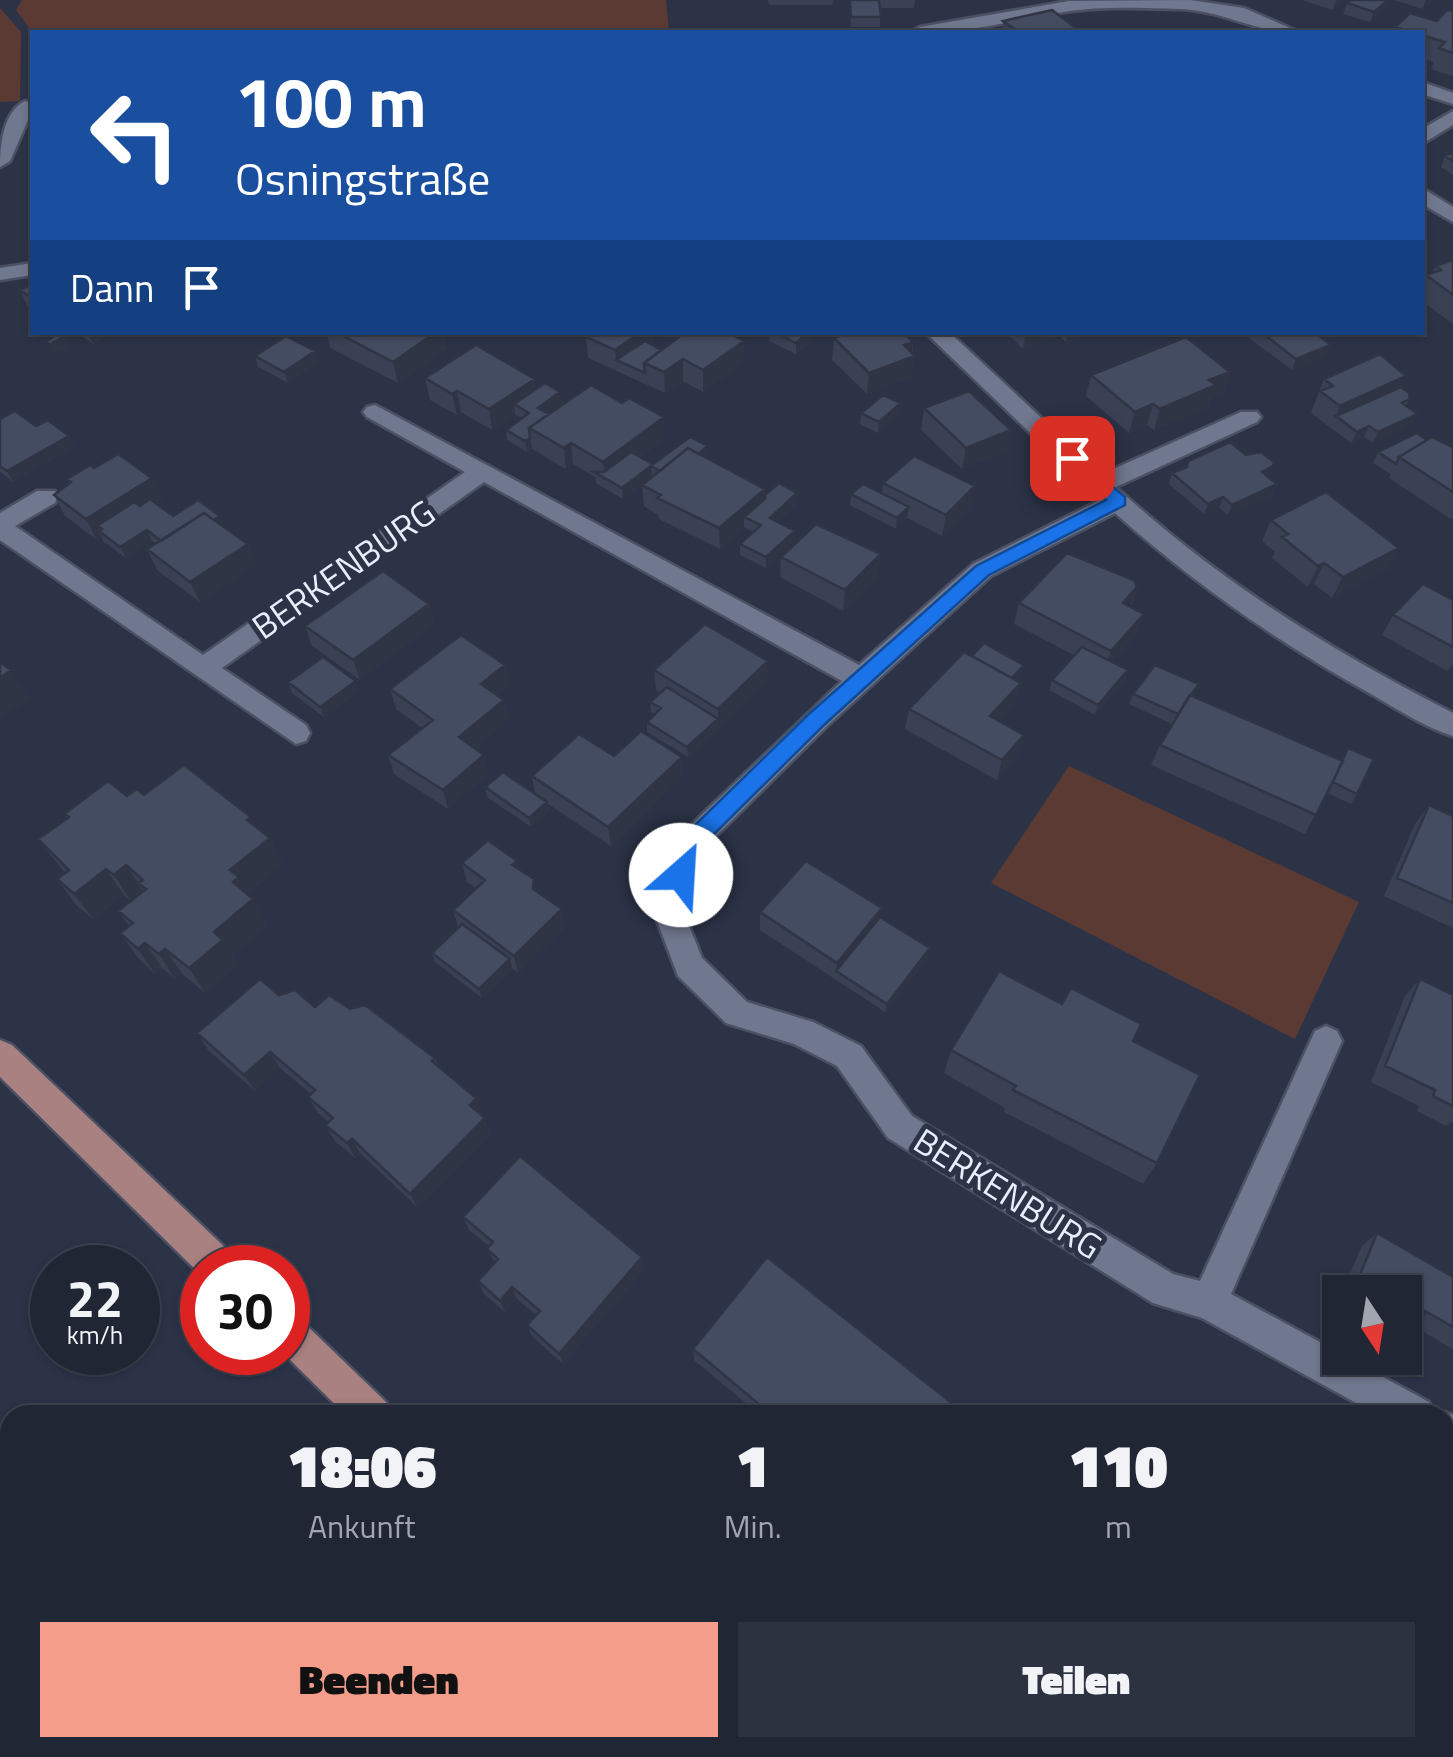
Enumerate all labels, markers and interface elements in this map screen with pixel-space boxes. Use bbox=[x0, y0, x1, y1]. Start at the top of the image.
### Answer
text: 100 m bbox=[235, 48, 427, 154]
icon: left bbox=[70, 70, 200, 200]
text: Osningstraße bbox=[235, 144, 490, 212]
text: Dann bbox=[70, 259, 154, 317]
icon: arrive bbox=[174, 260, 229, 315]
pin bbox=[1030, 416, 1115, 501]
icon: arrive bbox=[1045, 431, 1100, 486]
street label: BERKENBURG bbox=[240, 486, 446, 652]
position arrow bbox=[629, 823, 733, 927]
street label: BERKENBURG bbox=[904, 1114, 1112, 1272]
speed limit sign: 30 bbox=[180, 1245, 310, 1375]
text: 22 bbox=[67, 1260, 123, 1336]
north arrow bbox=[1322, 1275, 1422, 1375]
map controls bbox=[1322, 1275, 1422, 1375]
text: km/h bbox=[67, 1316, 123, 1354]
text: 18:06 bbox=[287, 1419, 436, 1510]
text: 1 bbox=[736, 1419, 769, 1510]
text: 110 bbox=[1069, 1419, 1168, 1510]
text: Ankunft bbox=[308, 1502, 416, 1550]
text: Min. bbox=[724, 1502, 782, 1550]
text: m bbox=[1105, 1502, 1132, 1550]
button: Beenden bbox=[40, 1622, 718, 1737]
button: Teilen bbox=[738, 1622, 1415, 1737]

